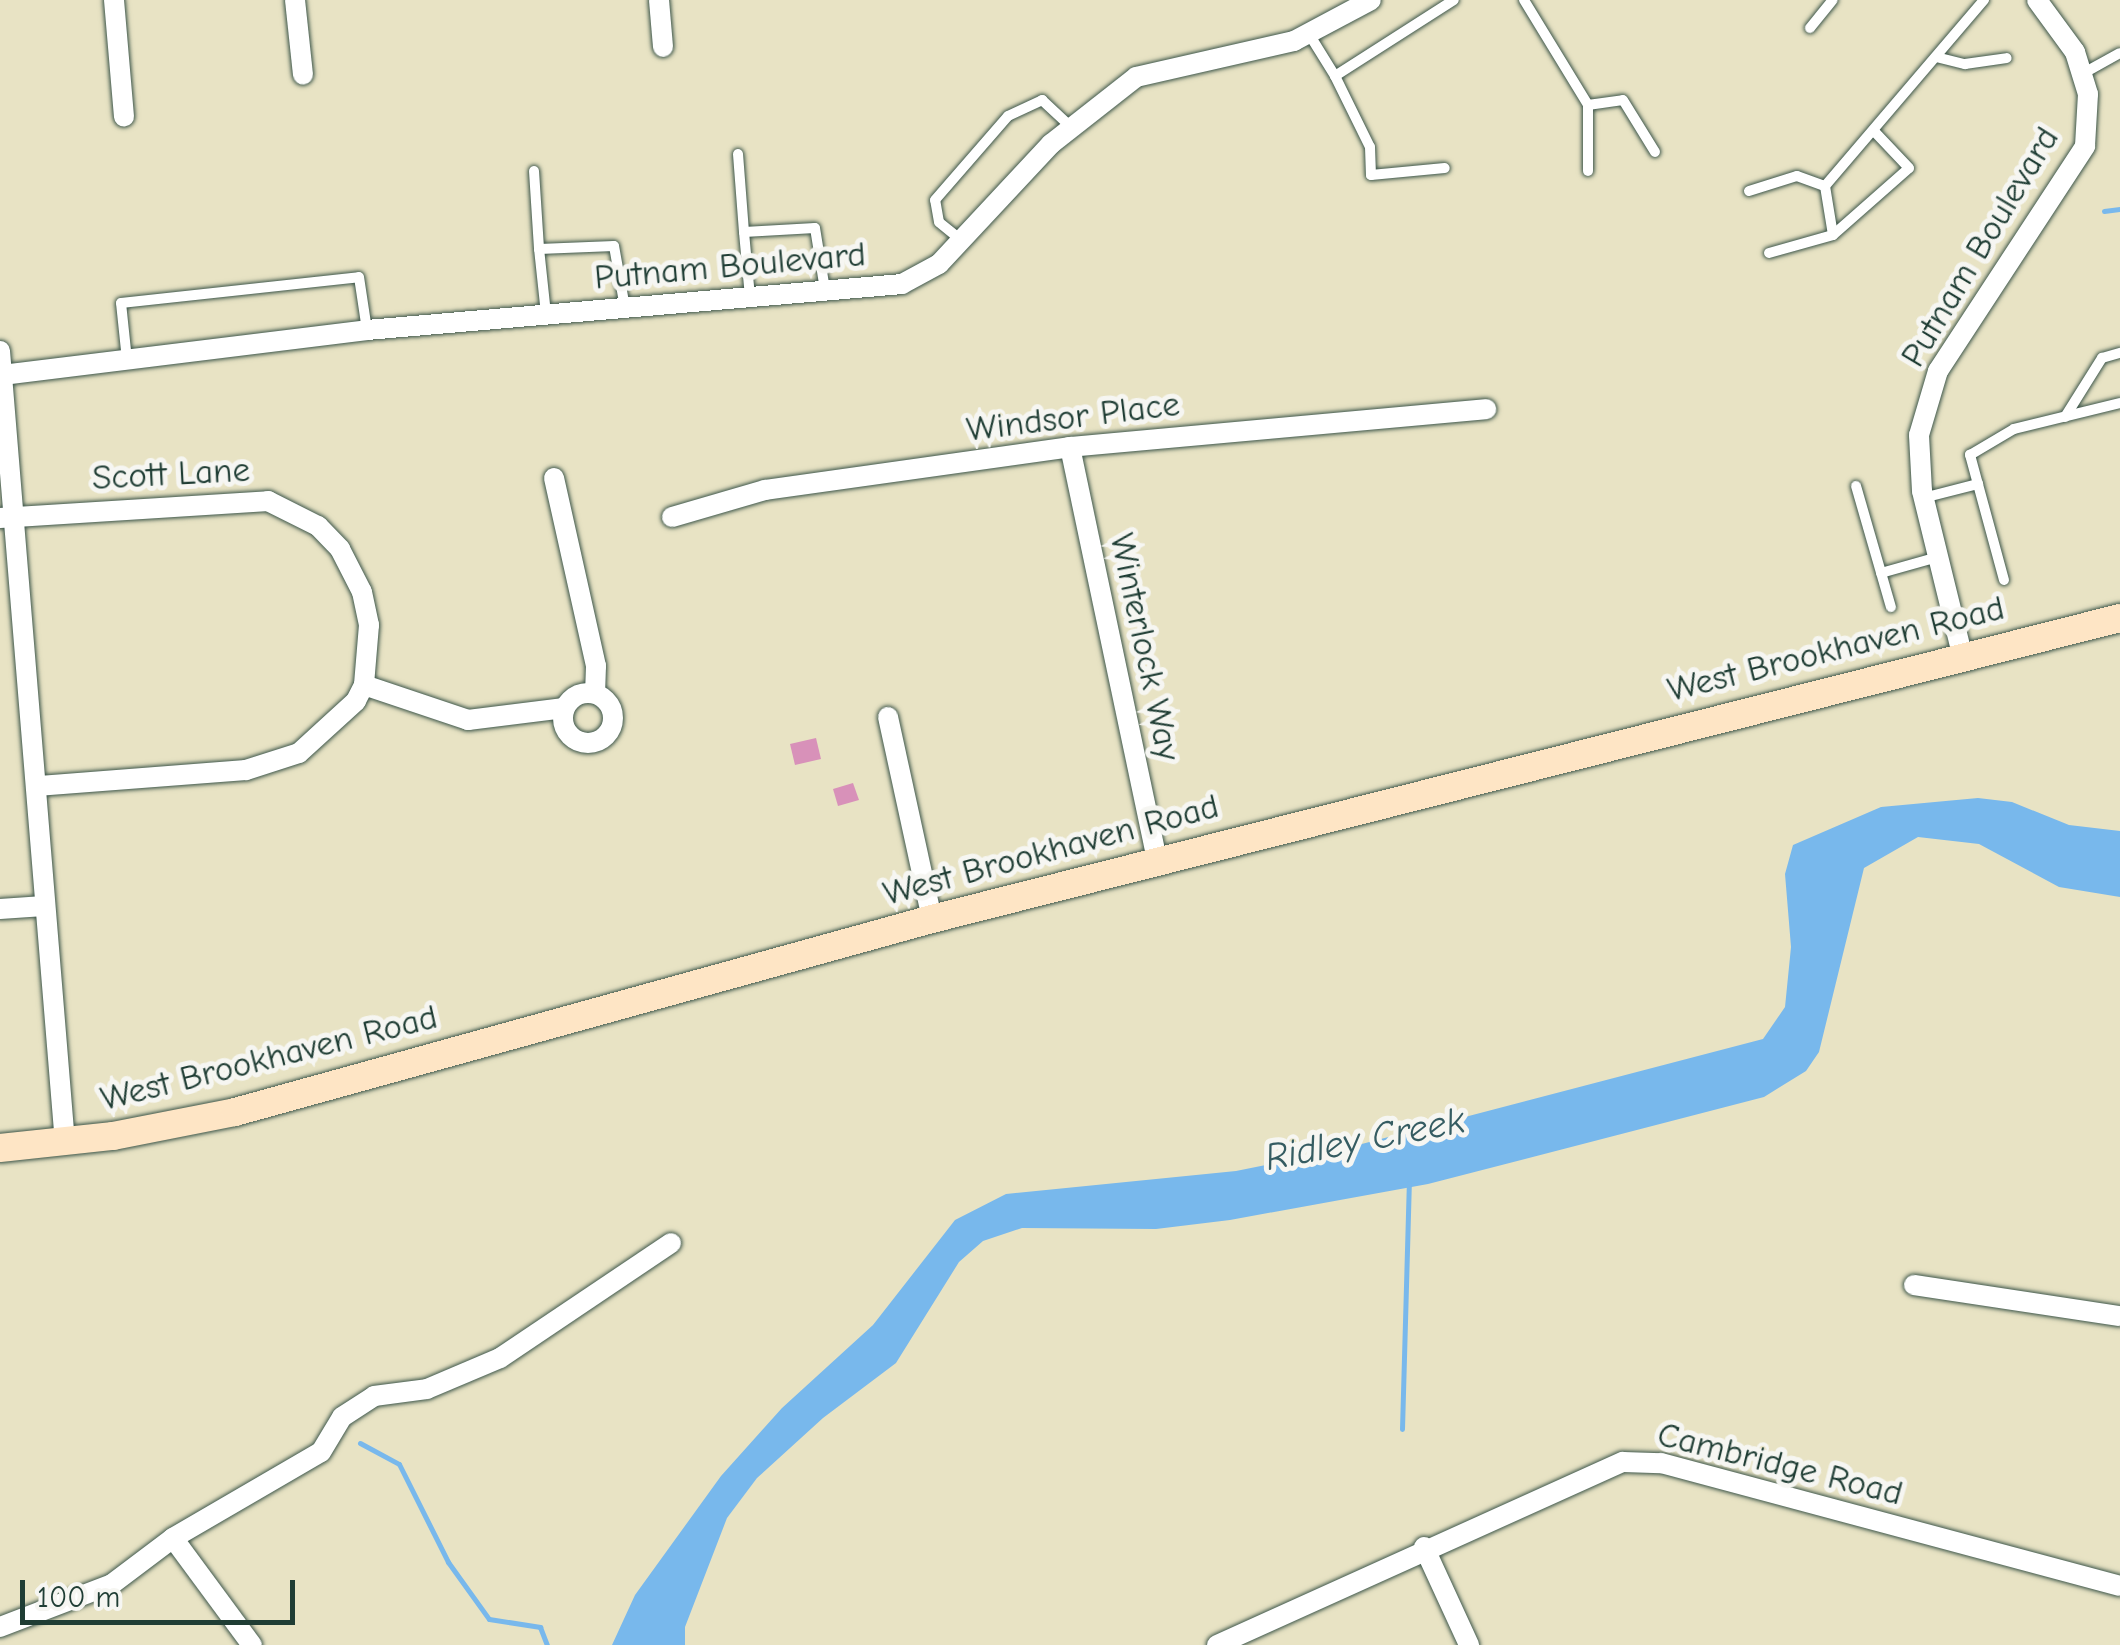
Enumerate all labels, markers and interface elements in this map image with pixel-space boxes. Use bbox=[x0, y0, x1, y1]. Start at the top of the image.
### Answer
street label: Putnam Boulevard bbox=[1892, 120, 2068, 374]
street label: Putnam Boulevard bbox=[593, 233, 867, 299]
street label: Windsor Place bbox=[964, 383, 1182, 451]
street label: Scott Lane bbox=[91, 449, 251, 499]
street label: Winterlock Way bbox=[1100, 529, 1190, 765]
street label: West Brookhaven Road bbox=[1663, 587, 2009, 711]
street label: West Brookhaven Road bbox=[879, 785, 1223, 915]
street label: West Brookhaven Road bbox=[96, 996, 442, 1120]
water label: Ridley Creek bbox=[1261, 1098, 1469, 1182]
street label: Cambridge Road bbox=[1653, 1413, 1907, 1515]
scale bar bbox=[25, 1560, 300, 1622]
text: 100 m bbox=[37, 1580, 120, 1615]

